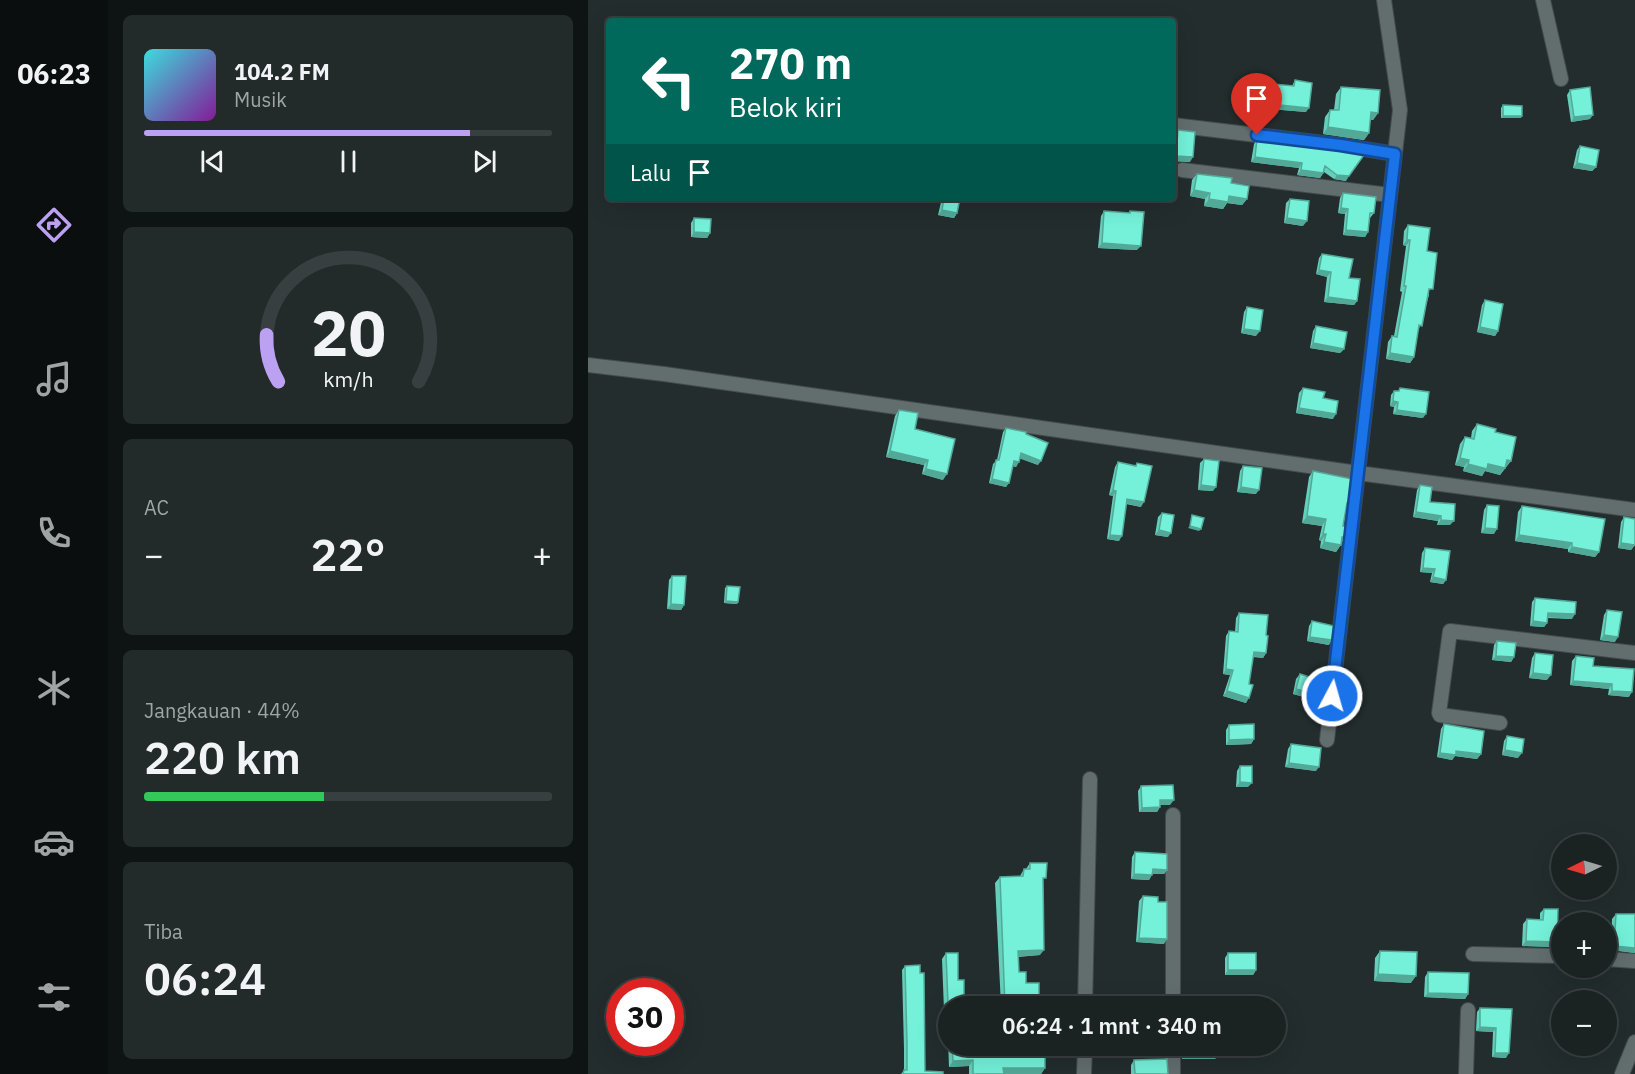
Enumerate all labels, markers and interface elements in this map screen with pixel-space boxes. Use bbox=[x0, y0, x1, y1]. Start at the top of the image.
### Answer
text: 270 m bbox=[729, 36, 852, 91]
icon: left bbox=[630, 42, 708, 120]
text: 06:23 bbox=[17, 56, 91, 91]
text: 104.2 FM bbox=[234, 57, 330, 86]
pin bbox=[1231, 73, 1282, 135]
icon: arrive bbox=[1240, 82, 1273, 115]
text: Musik bbox=[234, 86, 287, 113]
text: Belok kiri bbox=[729, 89, 842, 124]
icon: previous bbox=[196, 145, 229, 178]
icon: pause bbox=[332, 145, 365, 178]
icon: next bbox=[468, 145, 501, 178]
icon: arrive bbox=[683, 156, 716, 189]
text: Lalu bbox=[630, 158, 671, 187]
icon: directions bbox=[33, 204, 75, 246]
text: 20 bbox=[311, 292, 385, 373]
icon: music bbox=[33, 358, 75, 400]
text: km/h bbox=[323, 366, 373, 394]
text: AC bbox=[144, 494, 169, 521]
icon: phone bbox=[33, 512, 75, 554]
text: 22° bbox=[310, 525, 386, 583]
text: − bbox=[144, 533, 164, 576]
text: + bbox=[532, 533, 552, 576]
position arrow bbox=[1300, 664, 1364, 728]
icon: climate bbox=[33, 667, 75, 709]
text: Jangkauan · 44% bbox=[144, 697, 300, 724]
text: 220 km bbox=[144, 728, 301, 786]
icon: car bbox=[33, 821, 75, 863]
north arrow bbox=[1551, 834, 1617, 900]
map controls bbox=[1551, 834, 1617, 1056]
button: + bbox=[1551, 912, 1617, 978]
text: Tiba bbox=[144, 918, 183, 945]
text: 06:24 bbox=[144, 949, 266, 1007]
icon: filters bbox=[33, 976, 75, 1018]
speed limit sign: 30 bbox=[606, 978, 684, 1056]
button: − bbox=[1551, 990, 1617, 1056]
text: 06:24 · 1 mnt · 340 m bbox=[1002, 1011, 1222, 1040]

